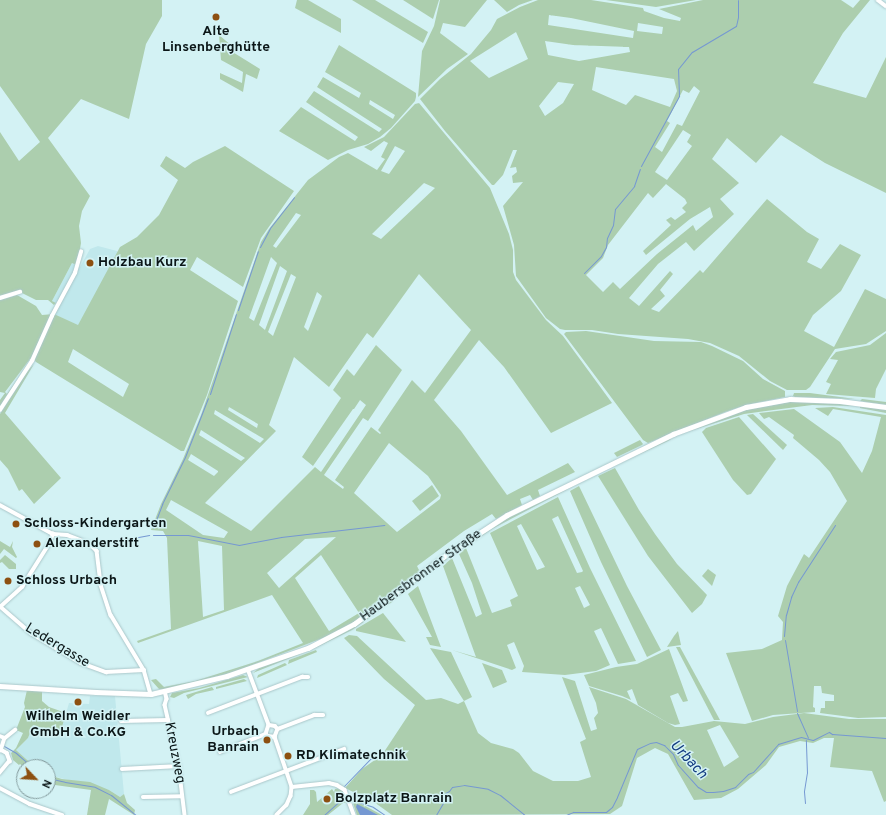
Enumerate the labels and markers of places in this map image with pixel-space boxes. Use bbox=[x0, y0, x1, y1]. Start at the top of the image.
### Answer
marker: Alte Linsenberghütte bbox=[211, 12, 221, 22]
place label: Alte Linsenberghütte bbox=[162, 24, 270, 56]
place label: Holzbau Kurz bbox=[98, 255, 187, 271]
marker: Holzbau Kurz bbox=[85, 258, 95, 268]
place label: Schloss-Kindergarten bbox=[24, 516, 167, 532]
marker: Schloss-Kindergarten bbox=[11, 519, 21, 529]
place label: Alexanderstift bbox=[45, 536, 139, 552]
marker: Alexanderstift bbox=[32, 539, 42, 549]
place label: Schloss Urbach bbox=[16, 573, 117, 589]
marker: Schloss Urbach bbox=[3, 576, 13, 586]
marker: Wilhelm Weidler GmbH & Co.KG bbox=[73, 697, 83, 707]
place label: Wilhelm Weidler GmbH & Co.KG bbox=[26, 709, 130, 742]
place label: Urbach Banrain bbox=[207, 724, 259, 756]
marker: Urbach Banrain bbox=[262, 735, 272, 745]
place label: RD Klimatechnik bbox=[296, 748, 406, 764]
marker: RD Klimatechnik bbox=[283, 751, 293, 761]
place label: Bolzplatz Banrain bbox=[335, 791, 452, 807]
marker: Bolzplatz Banrain bbox=[322, 794, 332, 804]

